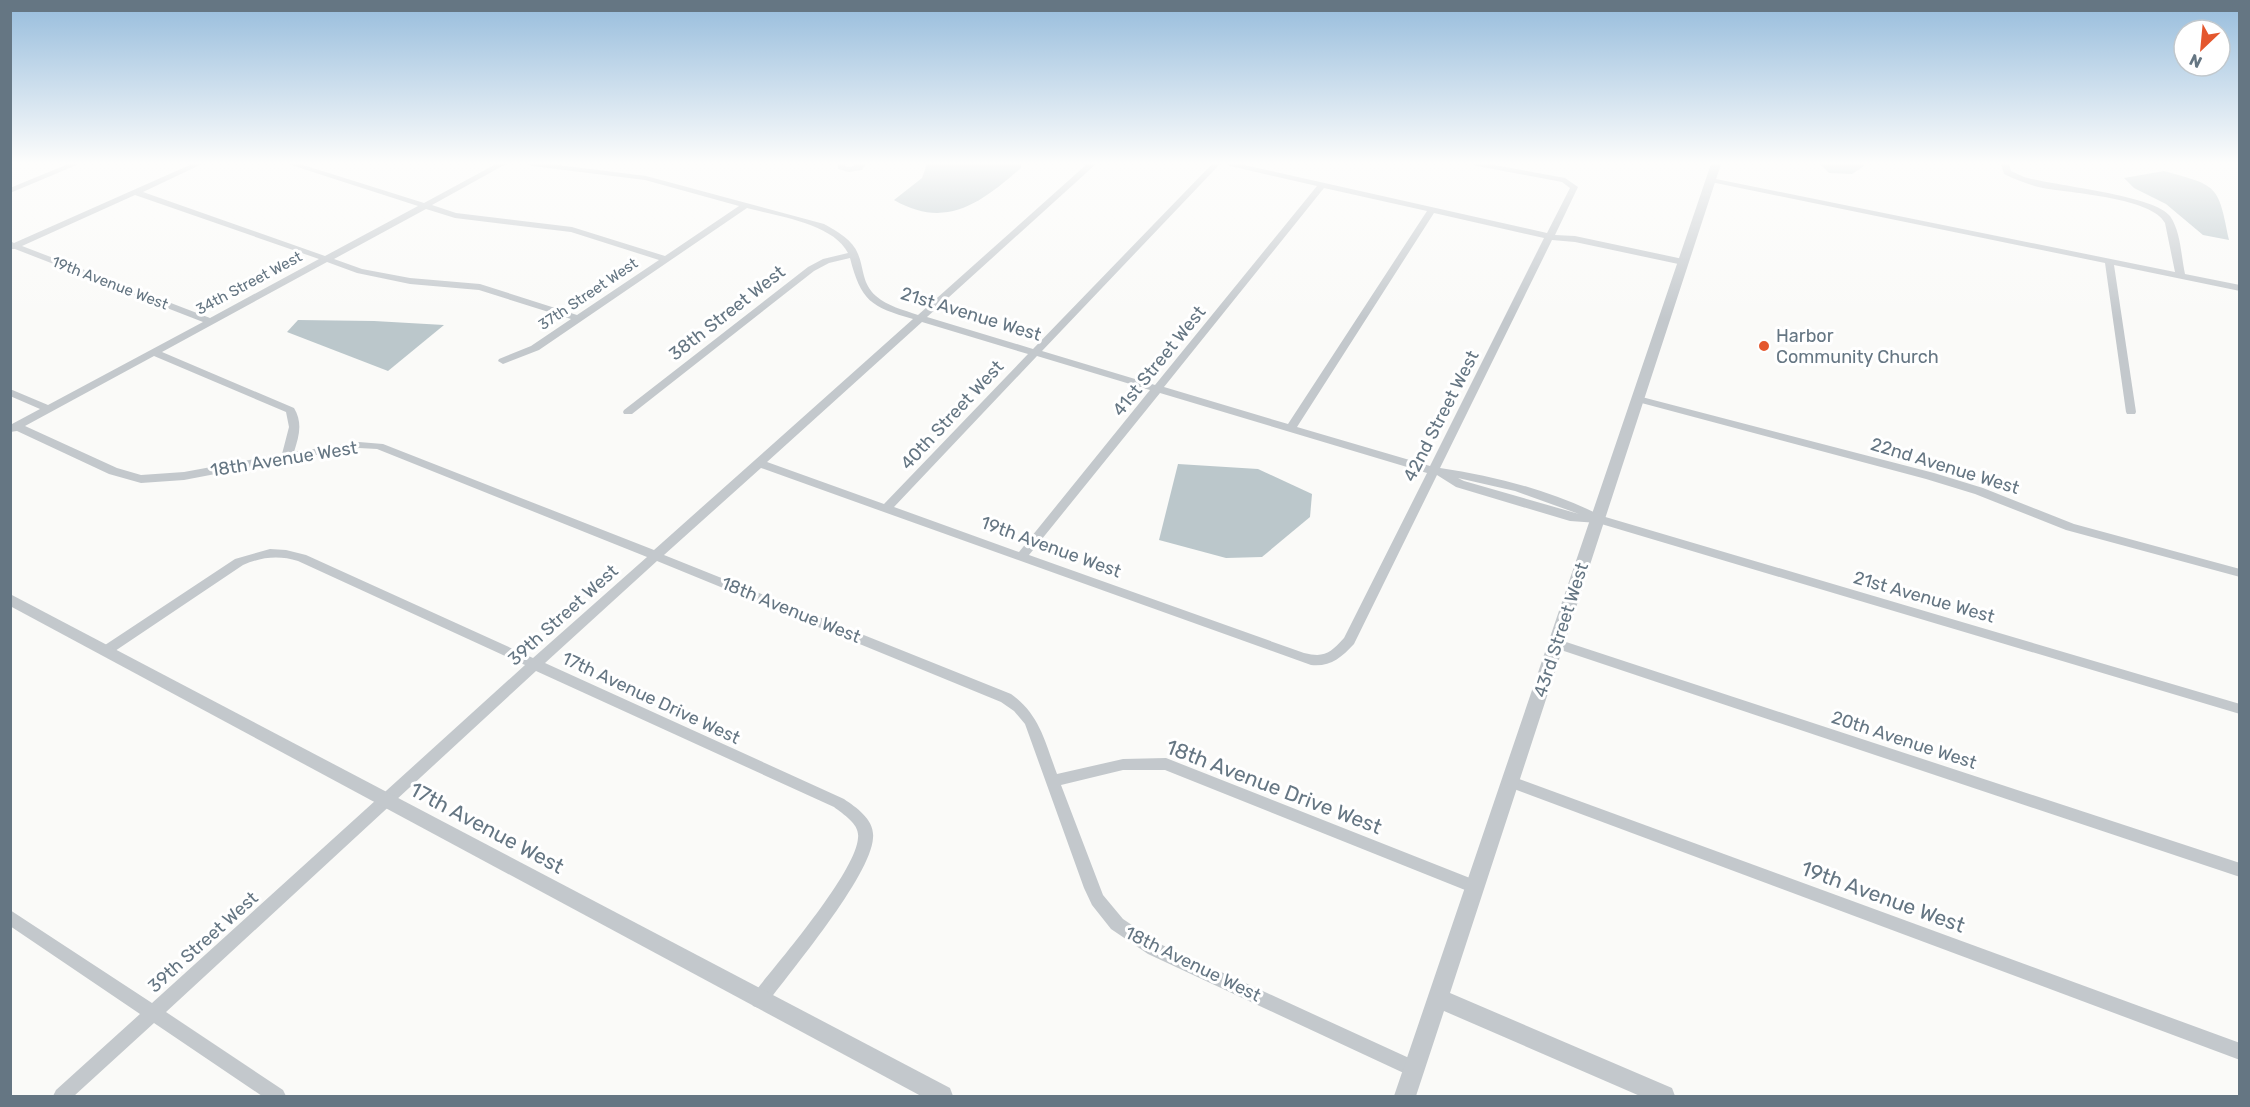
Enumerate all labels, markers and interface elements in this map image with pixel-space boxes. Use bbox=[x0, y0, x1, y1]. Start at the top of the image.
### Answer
north arrow bbox=[2172, 18, 2232, 78]
text: N bbox=[2186, 50, 2205, 72]
street label: 34th Street West bbox=[193, 247, 305, 319]
street label: 19th Avenue West bbox=[49, 253, 171, 314]
street label: 37th Street West bbox=[535, 254, 641, 334]
street label: 38th Street West bbox=[665, 261, 789, 365]
street label: 21st Avenue West bbox=[898, 282, 1044, 346]
street label: 41st Street West bbox=[1108, 301, 1210, 421]
place label: Harbor Community Church bbox=[1776, 325, 1939, 368]
marker: Harbor Community Church bbox=[1757, 339, 1771, 353]
street label: 42nd Street West bbox=[1398, 347, 1484, 485]
street label: 40th Street West bbox=[896, 356, 1008, 474]
street label: 22nd Avenue West bbox=[1868, 433, 2022, 499]
street label: 18th Avenue West bbox=[209, 437, 359, 481]
street label: 19th Avenue West bbox=[978, 511, 1124, 583]
street label: 39th Street West bbox=[503, 560, 623, 670]
street label: 43rd Street West bbox=[1529, 560, 1593, 700]
street label: 21st Avenue West bbox=[1851, 566, 1997, 628]
street label: 18th Avenue West bbox=[718, 572, 864, 648]
street label: 17th Avenue Drive West bbox=[558, 647, 744, 749]
street label: 20th Avenue West bbox=[1829, 706, 1979, 774]
street label: 18th Avenue Drive West bbox=[1163, 734, 1386, 839]
street label: 17th Avenue West bbox=[406, 776, 568, 879]
street label: 19th Avenue West bbox=[1798, 855, 1968, 938]
street label: 39th Street West bbox=[143, 887, 263, 997]
street label: 18th Avenue West bbox=[1121, 922, 1265, 1006]

